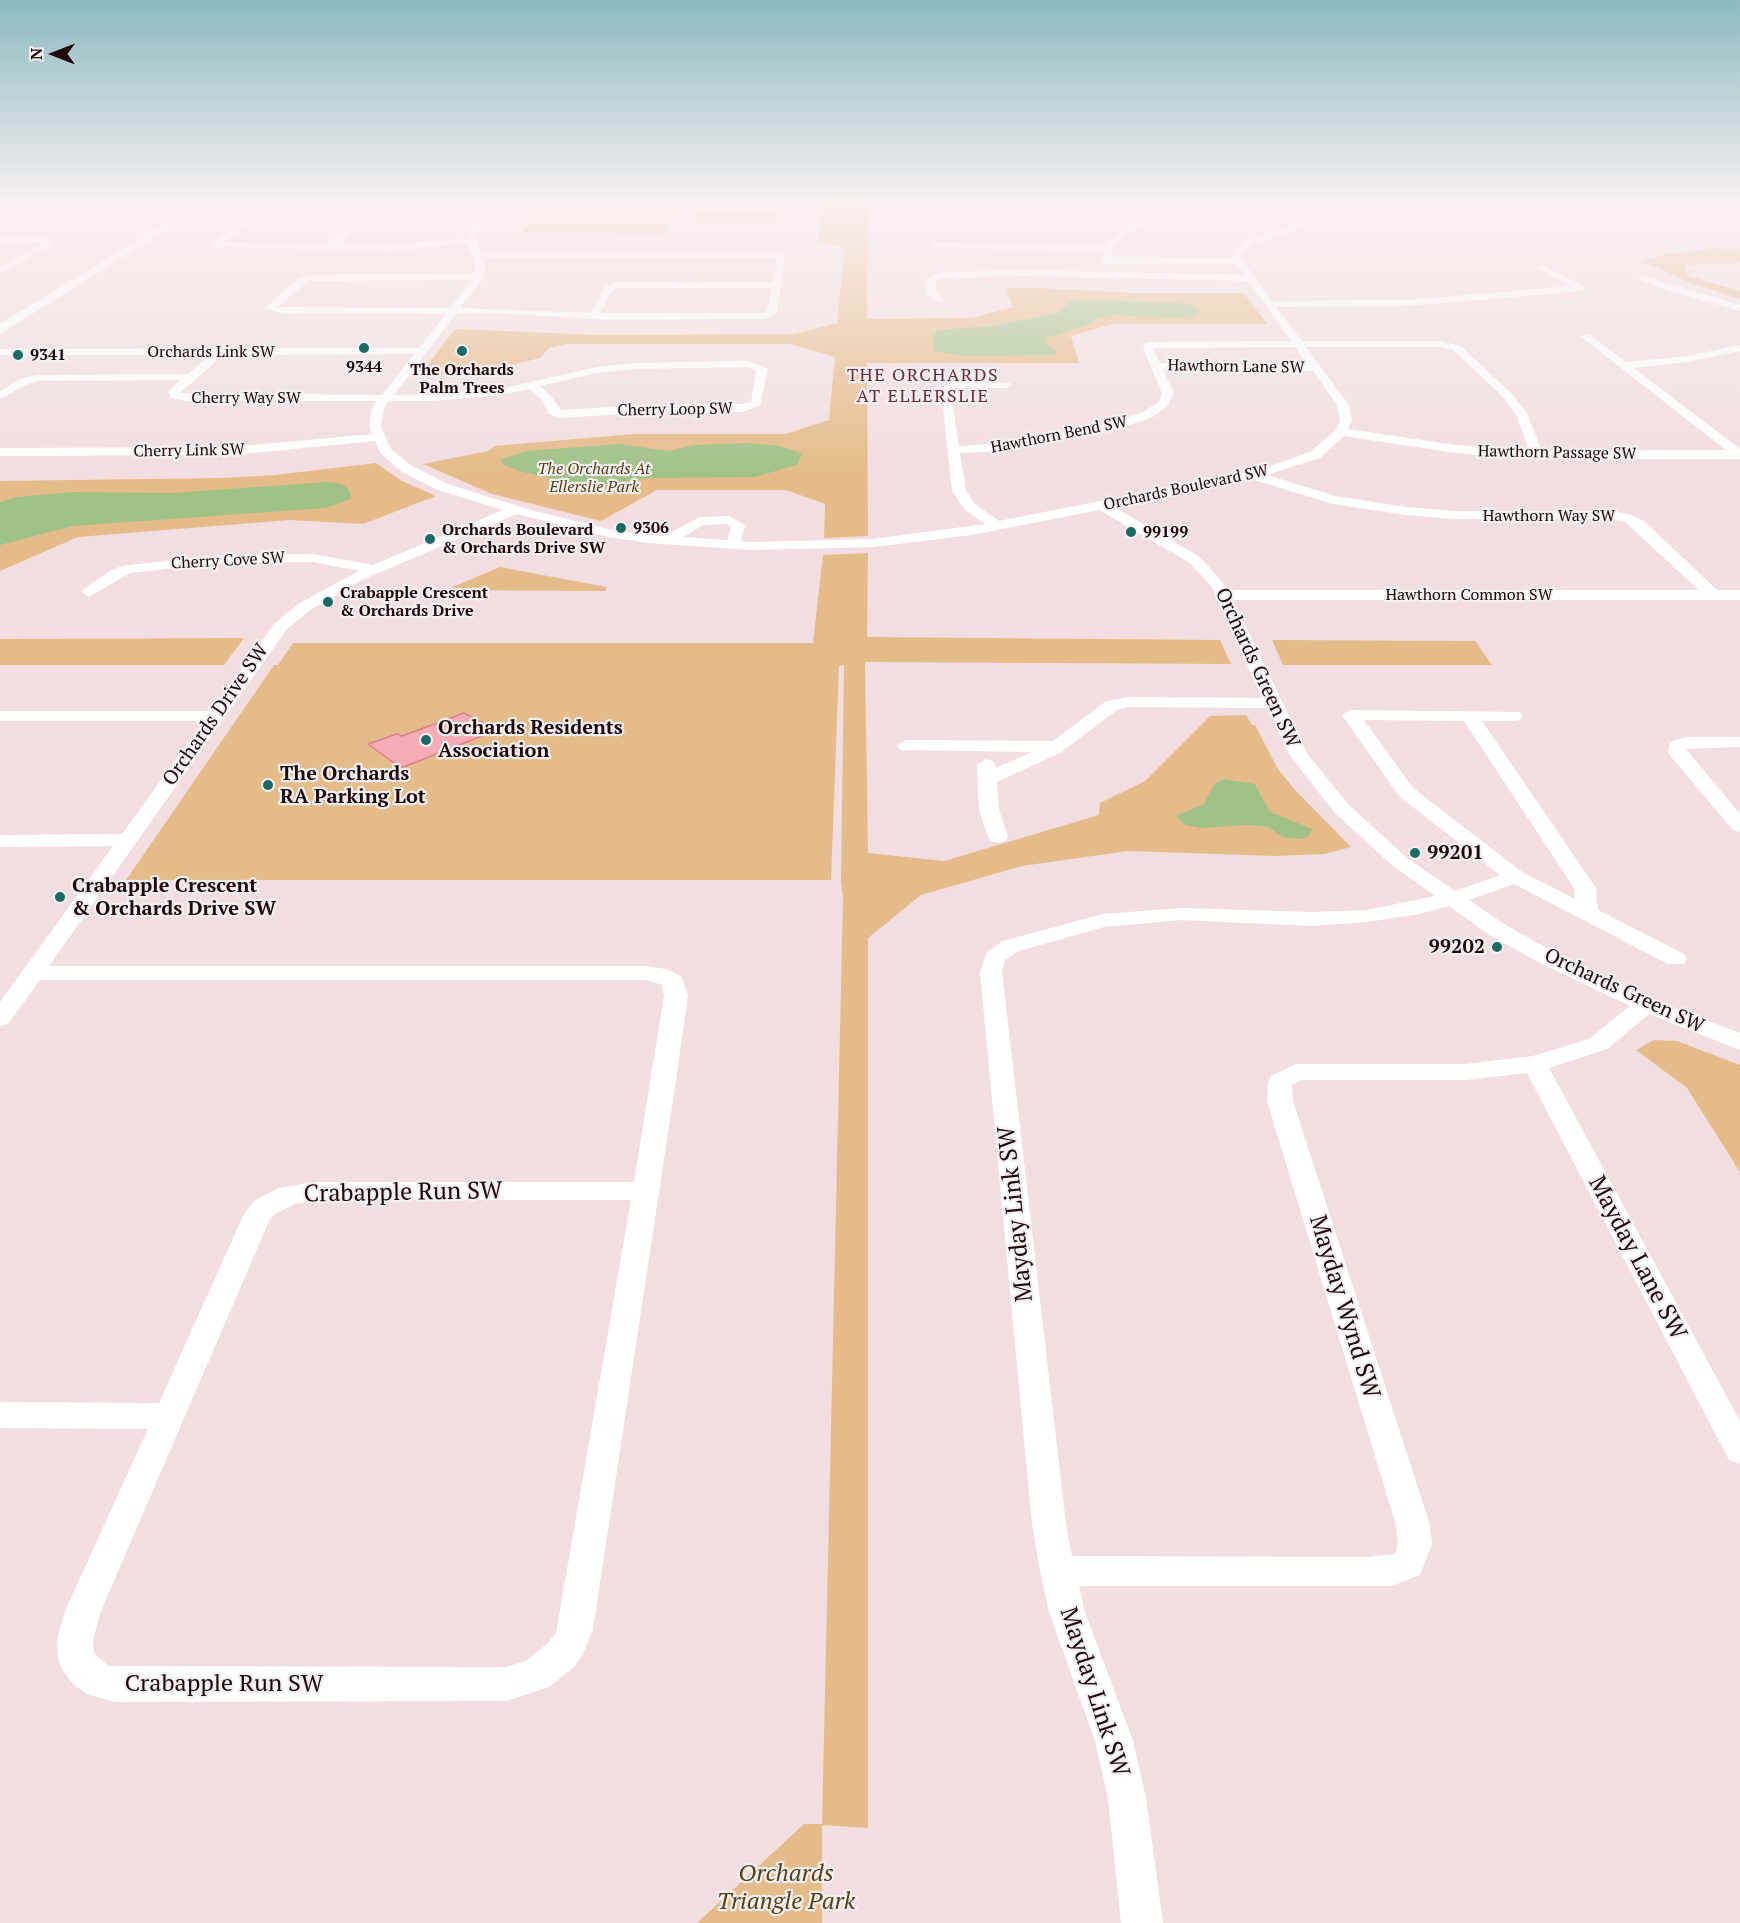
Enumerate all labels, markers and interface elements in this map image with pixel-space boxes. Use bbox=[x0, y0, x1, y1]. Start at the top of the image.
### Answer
north arrow bbox=[24, 24, 84, 84]
text: N bbox=[25, 48, 47, 60]
marker: 9344 bbox=[357, 341, 371, 355]
street label: Orchards Link SW bbox=[147, 342, 275, 362]
marker: The Orchards Palm Trees bbox=[455, 344, 469, 358]
place label: 9341 bbox=[30, 345, 66, 365]
marker: 9341 bbox=[11, 348, 25, 362]
street label: Hawthorn Lane SW bbox=[1167, 356, 1305, 378]
place label: 9344 bbox=[346, 357, 382, 377]
place label: The Orchards Palm Trees bbox=[410, 360, 514, 398]
district label: THE ORCHARDS AT ELLERSLIE bbox=[847, 365, 999, 407]
street label: Cherry Way SW bbox=[191, 388, 301, 408]
street label: Cherry Loop SW bbox=[617, 399, 733, 421]
street label: Hawthorn Bend SW bbox=[989, 412, 1129, 458]
street label: Cherry Link SW bbox=[133, 440, 245, 462]
street label: Hawthorn Passage SW bbox=[1478, 442, 1636, 464]
park label: The Orchards At Ellerslie Park bbox=[538, 459, 650, 497]
street label: Orchards Boulevard SW bbox=[1102, 461, 1270, 515]
street label: Hawthorn Way SW bbox=[1483, 506, 1615, 526]
place label: 9306 bbox=[633, 518, 669, 538]
place label: Orchards Boulevard & Orchards Drive SW bbox=[442, 520, 605, 558]
marker: 9306 bbox=[614, 521, 628, 535]
place label: 99199 bbox=[1143, 522, 1188, 542]
marker: 99199 bbox=[1124, 525, 1138, 539]
marker: Orchards Boulevard & Orchards Drive SW bbox=[423, 532, 437, 546]
street label: Cherry Cove SW bbox=[171, 548, 285, 574]
place label: Crabapple Crescent & Orchards Drive bbox=[340, 583, 488, 621]
street label: Orchards Green SW bbox=[1209, 584, 1305, 752]
street label: Hawthorn Common SW bbox=[1385, 585, 1553, 605]
marker: Crabapple Crescent & Orchards Drive bbox=[321, 595, 335, 609]
street label: Orchards Drive SW bbox=[158, 639, 274, 791]
place label: Orchards Residents Association bbox=[438, 716, 623, 763]
marker: Orchards Residents Association bbox=[419, 733, 433, 747]
place label: The Orchards RA Parking Lot bbox=[280, 762, 426, 809]
marker: The Orchards RA Parking Lot bbox=[261, 778, 275, 792]
place label: 99201 bbox=[1427, 841, 1483, 865]
marker: 99201 bbox=[1408, 846, 1422, 860]
place label: Crabapple Crescent & Orchards Drive SW bbox=[72, 874, 276, 921]
marker: Crabapple Crescent & Orchards Drive SW bbox=[53, 890, 67, 904]
place label: 99202 bbox=[1429, 935, 1485, 959]
marker: 99202 bbox=[1490, 940, 1504, 954]
street label: Orchards Green SW bbox=[1540, 943, 1708, 1039]
street label: Mayday Link SW bbox=[992, 1125, 1040, 1303]
street label: Mayday Lane SW bbox=[1582, 1171, 1692, 1345]
street label: Crabapple Run SW bbox=[303, 1177, 503, 1209]
street label: Mayday Wynd SW bbox=[1302, 1212, 1386, 1402]
street label: Mayday Link SW bbox=[1053, 1604, 1135, 1780]
street label: Crabapple Run SW bbox=[125, 1670, 323, 1698]
park label: Orchards Triangle Park bbox=[717, 1860, 855, 1916]

